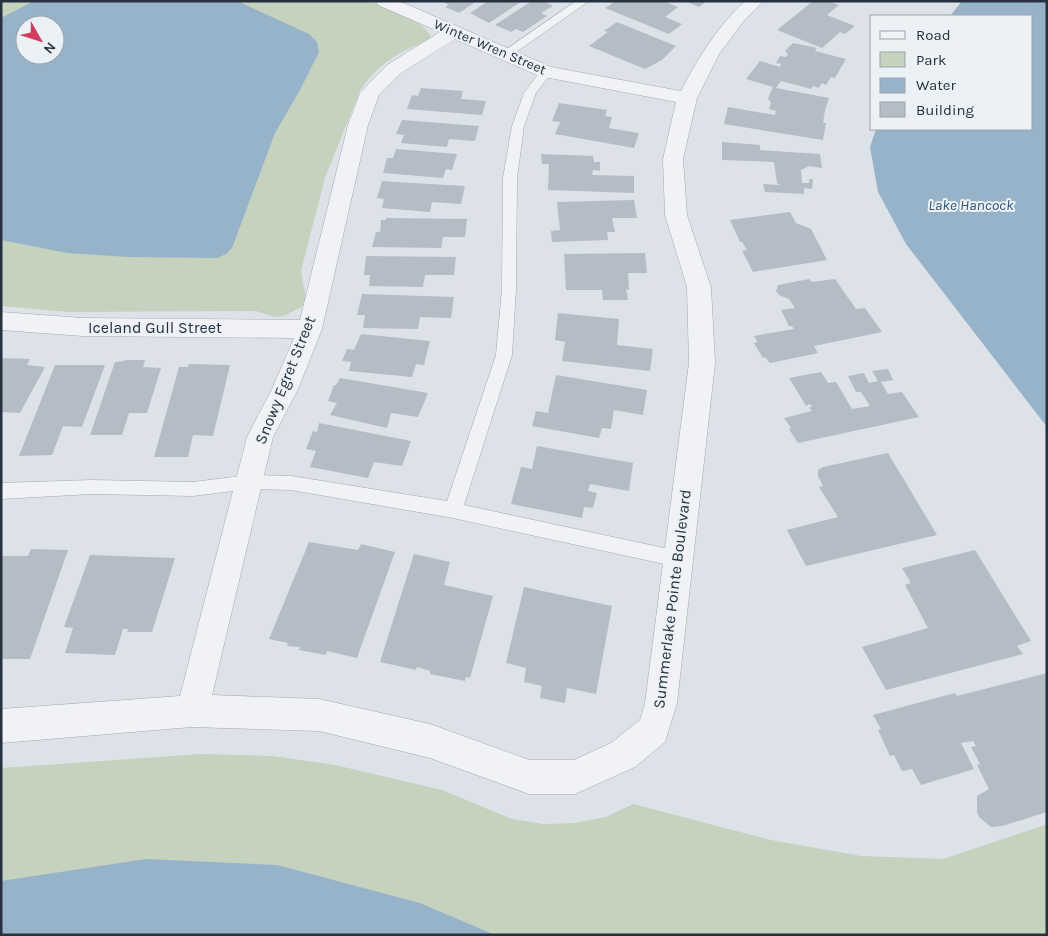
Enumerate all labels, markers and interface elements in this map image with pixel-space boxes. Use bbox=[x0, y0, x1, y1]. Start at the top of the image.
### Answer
north arrow bbox=[15, 15, 65, 65]
legend bbox=[870, 15, 1033, 130]
street label: Winter Wren Street bbox=[431, 16, 549, 78]
text: Road bbox=[916, 26, 951, 44]
text: N bbox=[40, 39, 59, 57]
text: Park bbox=[916, 51, 946, 69]
text: Water bbox=[916, 76, 957, 94]
text: Building bbox=[916, 101, 974, 119]
water label: Lake Hancock bbox=[928, 196, 1014, 214]
street label: Snowy Egret Street bbox=[251, 313, 319, 447]
street label: Iceland Gull Street bbox=[88, 318, 222, 337]
street label: Summerlake Pointe Boulevard bbox=[649, 488, 695, 710]

